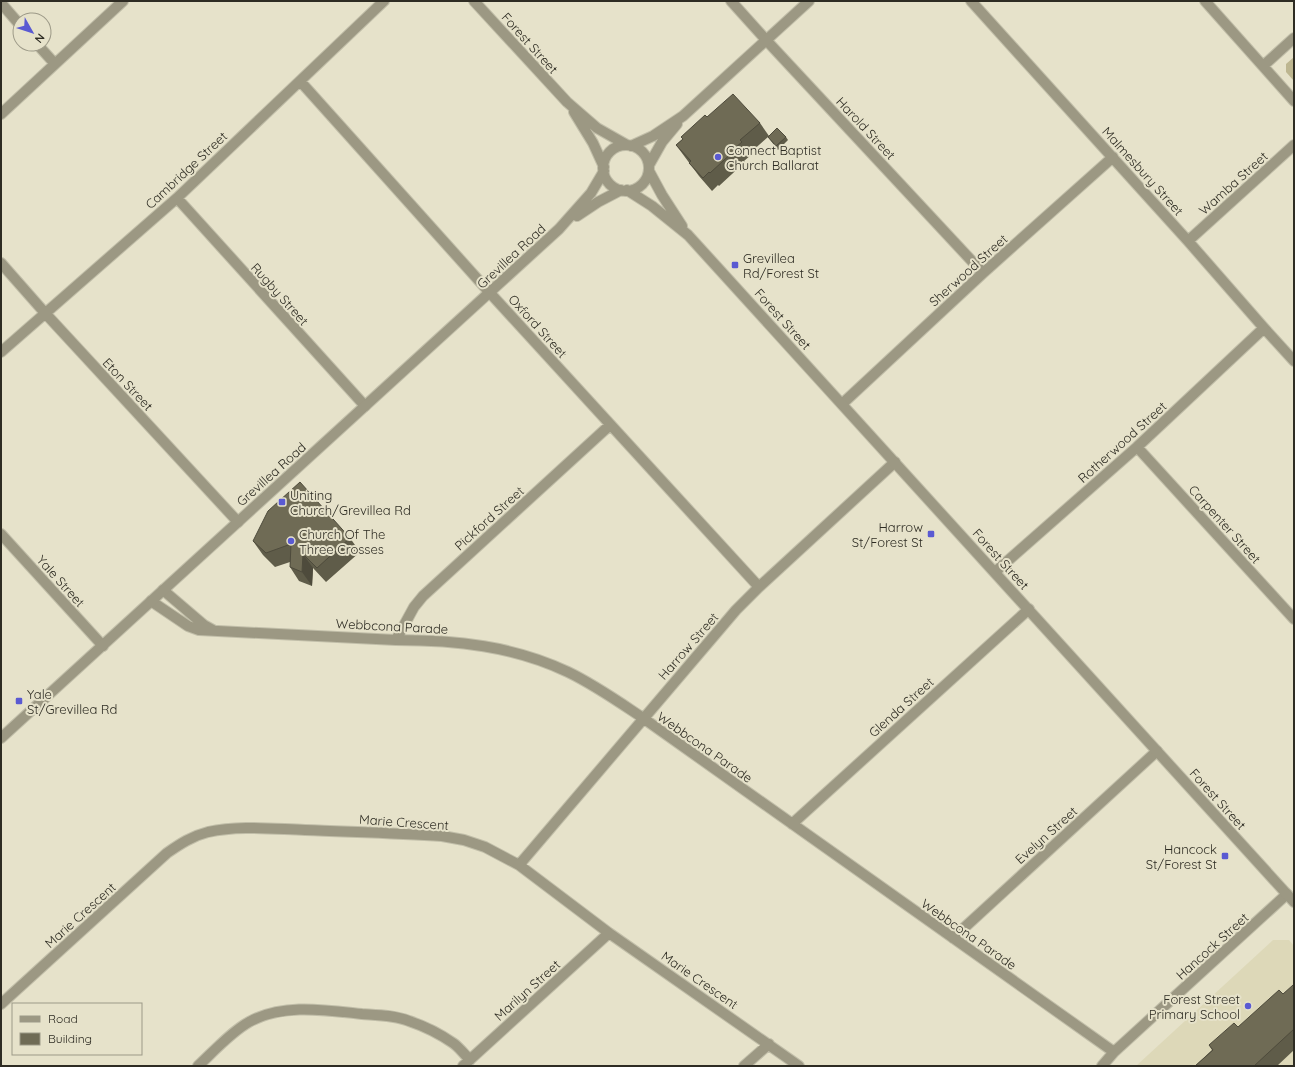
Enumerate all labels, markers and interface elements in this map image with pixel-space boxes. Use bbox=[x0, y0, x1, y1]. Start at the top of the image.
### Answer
street label: Forest Street bbox=[498, 9, 562, 77]
north arrow bbox=[12, 12, 52, 52]
text: N bbox=[32, 31, 48, 46]
street label: Harold Street bbox=[833, 93, 899, 163]
street label: Malmesbury Street bbox=[1099, 123, 1187, 219]
street label: Cambridge Street bbox=[142, 128, 230, 212]
place label: Connect Baptist Church Ballarat bbox=[726, 142, 821, 173]
street label: Wamba Street bbox=[1195, 148, 1271, 218]
marker: Connect Baptist Church Ballarat bbox=[713, 152, 723, 162]
street label: Grevillea Road bbox=[474, 220, 548, 292]
street label: Sherwood Street bbox=[925, 231, 1011, 309]
place label: Grevillea Rd/Forest St bbox=[743, 250, 819, 281]
street label: Rugby Street bbox=[248, 260, 312, 328]
marker: Grevillea Rd/Forest St bbox=[730, 260, 740, 270]
street label: Forest Street bbox=[751, 285, 815, 353]
street label: Oxford Street bbox=[505, 291, 571, 361]
street label: Eton Street bbox=[100, 354, 156, 414]
street label: Rotherwood Street bbox=[1074, 398, 1170, 486]
street label: Grevillea Road bbox=[233, 439, 309, 509]
street label: Carpenter Street bbox=[1186, 482, 1264, 566]
street label: Pickford Street bbox=[451, 483, 527, 553]
place label: Uniting Church/Grevillea Rd bbox=[290, 487, 411, 518]
marker: Uniting Church/Grevillea Rd bbox=[277, 497, 287, 507]
place label: Harrow St/Forest St bbox=[852, 519, 923, 550]
street label: Forest Street bbox=[969, 525, 1033, 593]
place label: Church Of The Three Crosses bbox=[299, 526, 385, 557]
marker: Harrow St/Forest St bbox=[926, 529, 936, 539]
marker: Church Of The Three Crosses bbox=[286, 536, 296, 546]
street label: Yale Street bbox=[34, 552, 88, 610]
street label: Harrow Street bbox=[655, 609, 721, 683]
street label: Webbcona Parade bbox=[335, 615, 449, 637]
street label: Glenda Street bbox=[865, 674, 937, 740]
place label: Yale St/Grevillea Rd bbox=[27, 686, 117, 717]
marker: Yale St/Grevillea Rd bbox=[14, 696, 24, 706]
street label: Webbcona Parade bbox=[654, 708, 756, 786]
street label: Forest Street bbox=[1186, 765, 1250, 833]
street label: Evelyn Street bbox=[1012, 803, 1080, 867]
street label: Marie Crescent bbox=[359, 811, 449, 833]
place label: Hancock St/Forest St bbox=[1146, 841, 1217, 872]
marker: Hancock St/Forest St bbox=[1220, 851, 1230, 861]
street label: Marie Crescent bbox=[41, 879, 119, 951]
street label: Webbcona Parade bbox=[918, 895, 1020, 973]
street label: Hancock Street bbox=[1172, 909, 1252, 983]
street label: Marie Crescent bbox=[659, 948, 741, 1012]
street label: Marilyn Street bbox=[491, 956, 563, 1024]
place label: Forest Street Primary School bbox=[1149, 991, 1240, 1022]
marker: Forest Street Primary School bbox=[1243, 1001, 1253, 1011]
legend bbox=[12, 1003, 142, 1055]
text: Road bbox=[48, 1011, 78, 1026]
text: Building bbox=[48, 1031, 92, 1046]

